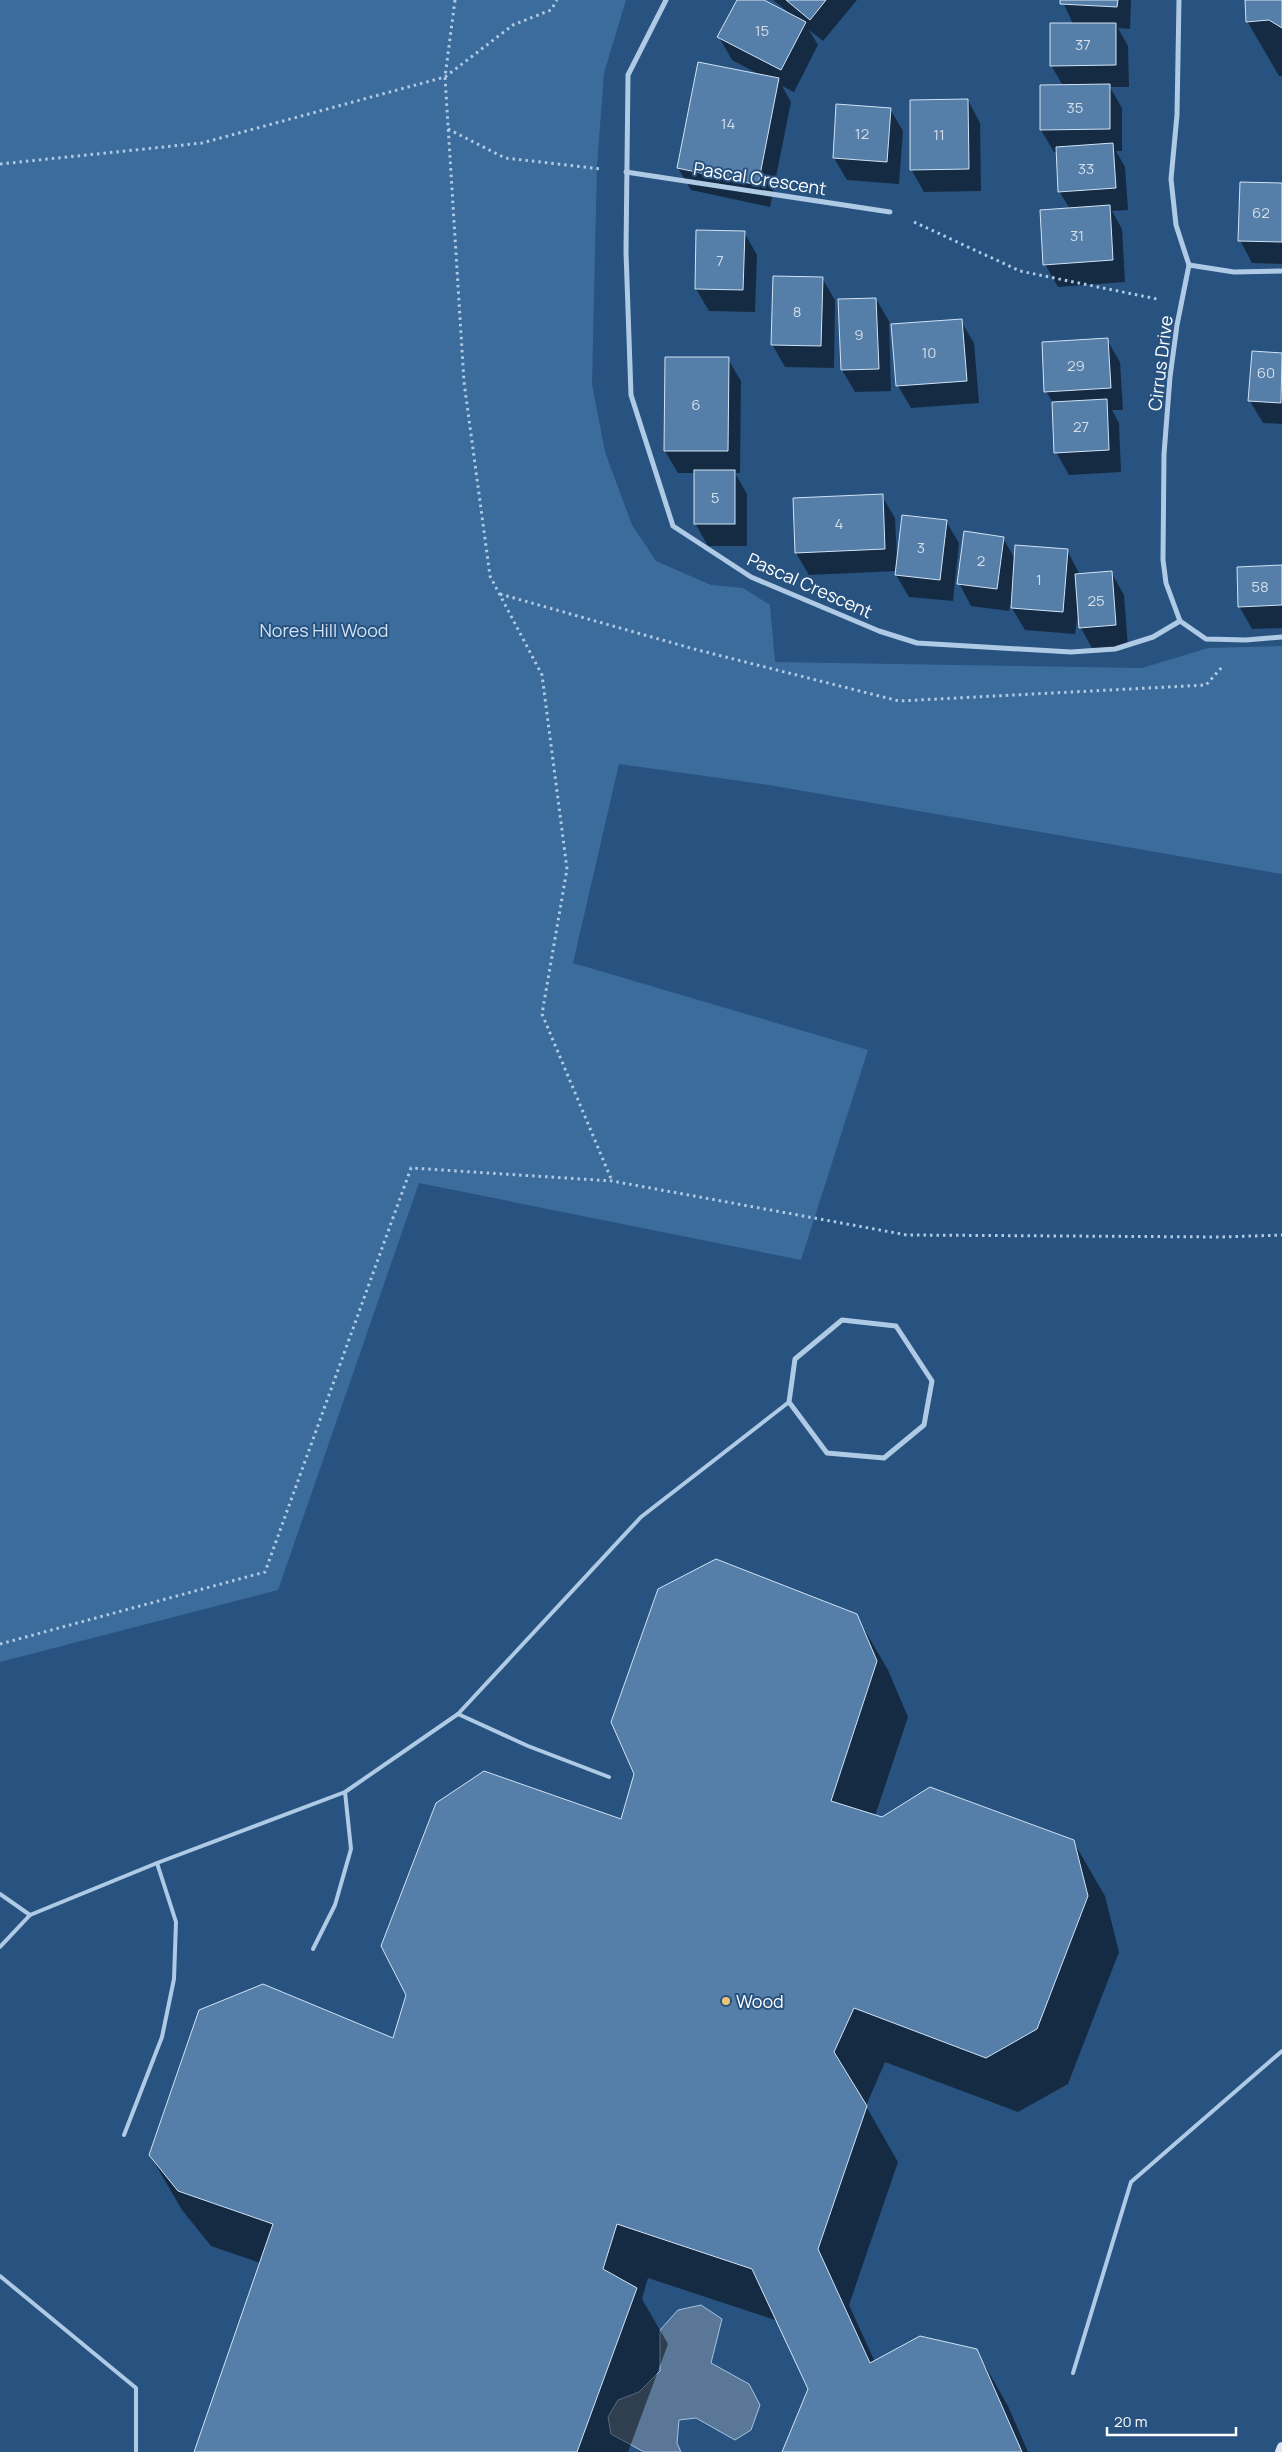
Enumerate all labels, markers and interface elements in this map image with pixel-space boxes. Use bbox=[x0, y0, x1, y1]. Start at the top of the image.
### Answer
house number: 15 bbox=[755, 20, 769, 41]
house number: 37 bbox=[1075, 34, 1091, 55]
house number: 35 bbox=[1067, 97, 1083, 118]
house number: 14 bbox=[721, 113, 735, 134]
house number: 12 bbox=[855, 123, 869, 144]
house number: 11 bbox=[933, 124, 945, 145]
street label: Pascal Crescent bbox=[692, 156, 828, 200]
house number: 33 bbox=[1078, 158, 1094, 179]
house number: 62 bbox=[1252, 202, 1270, 223]
house number: 31 bbox=[1070, 225, 1084, 246]
house number: 7 bbox=[716, 250, 724, 271]
house number: 8 bbox=[793, 301, 801, 322]
street label: Cirrus Drive bbox=[1142, 314, 1178, 412]
house number: 9 bbox=[854, 324, 864, 345]
house number: 10 bbox=[922, 342, 937, 363]
house number: 29 bbox=[1067, 355, 1085, 376]
house number: 60 bbox=[1257, 362, 1275, 383]
house number: 6 bbox=[691, 394, 701, 415]
house number: 27 bbox=[1073, 416, 1089, 437]
house number: 5 bbox=[711, 487, 719, 508]
house number: 4 bbox=[835, 513, 844, 534]
house number: 3 bbox=[917, 537, 925, 558]
street label: Pascal Crescent bbox=[744, 547, 876, 623]
house number: 2 bbox=[977, 550, 985, 571]
house number: 1 bbox=[1036, 569, 1042, 590]
house number: 58 bbox=[1251, 576, 1269, 597]
house number: 25 bbox=[1087, 590, 1105, 611]
park label: Nores Hill Wood bbox=[259, 618, 389, 642]
place label: Wood bbox=[736, 1989, 784, 2013]
marker: Wood bbox=[720, 1995, 732, 2007]
scale bar bbox=[1107, 2404, 1236, 2436]
text: 20 m bbox=[1114, 2411, 1147, 2432]

